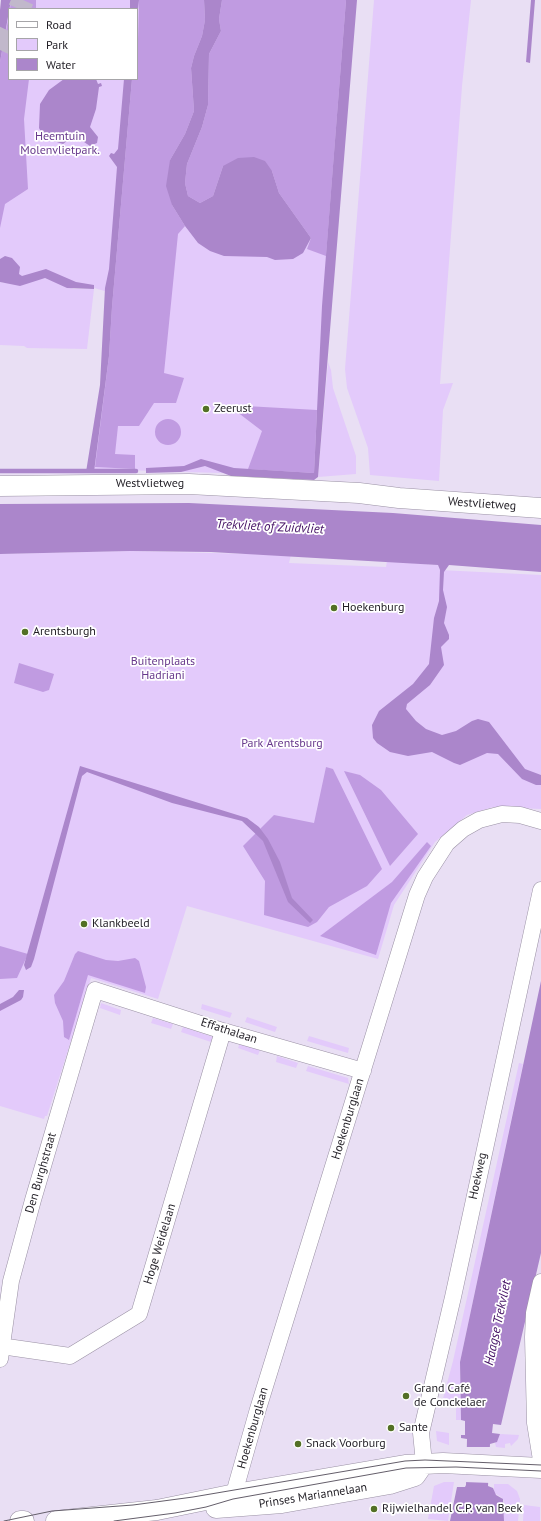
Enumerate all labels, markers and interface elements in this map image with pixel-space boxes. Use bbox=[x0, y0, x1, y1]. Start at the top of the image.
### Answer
legend bbox=[8, 8, 138, 80]
text: Road bbox=[46, 17, 71, 32]
text: Park bbox=[46, 37, 68, 52]
text: Water bbox=[46, 57, 76, 72]
park label: Heemtuin Molenvlietpark. bbox=[20, 130, 100, 158]
place label: Zeerust bbox=[214, 402, 252, 416]
marker: Zeerust bbox=[201, 404, 211, 414]
street label: Westvlietweg bbox=[116, 477, 184, 491]
street label: Westvlietweg bbox=[447, 494, 517, 514]
water label: Trekvliet of Zuidvliet bbox=[216, 516, 324, 538]
place label: Hoekenburg bbox=[342, 601, 404, 615]
marker: Hoekenburg bbox=[329, 603, 339, 613]
place label: Arentsburgh bbox=[33, 625, 96, 639]
marker: Arentsburgh bbox=[20, 627, 30, 637]
park label: Buitenplaats Hadriani bbox=[131, 655, 195, 683]
park label: Park Arentsburg bbox=[241, 737, 323, 751]
place label: Klankbeeld bbox=[92, 917, 150, 931]
marker: Klankbeeld bbox=[79, 919, 89, 929]
street label: Effathalaan bbox=[199, 1015, 259, 1047]
street label: Hoekenburglaan bbox=[329, 1077, 367, 1161]
street label: Den Burghstraat bbox=[23, 1131, 59, 1215]
street label: Hoekweg bbox=[466, 1151, 490, 1201]
street label: Hoge Weidelaan bbox=[141, 1202, 179, 1286]
water label: Haagse Trekvliet bbox=[481, 1279, 515, 1367]
place label: Grand Café de Conckelaer bbox=[414, 1382, 486, 1410]
street label: Hoekenburglaan bbox=[234, 1385, 272, 1471]
marker: Grand Café de Conckelaer bbox=[401, 1391, 411, 1401]
place label: Sante bbox=[399, 1421, 428, 1435]
marker: Sante bbox=[386, 1423, 396, 1433]
place label: Snack Voorburg bbox=[306, 1437, 386, 1451]
marker: Snack Voorburg bbox=[293, 1439, 303, 1449]
street label: Prinses Mariannelaan bbox=[258, 1480, 368, 1512]
place label: Rijwielhandel C.P. van Beek bbox=[382, 1502, 522, 1516]
marker: Rijwielhandel C.P. van Beek bbox=[369, 1504, 379, 1514]

